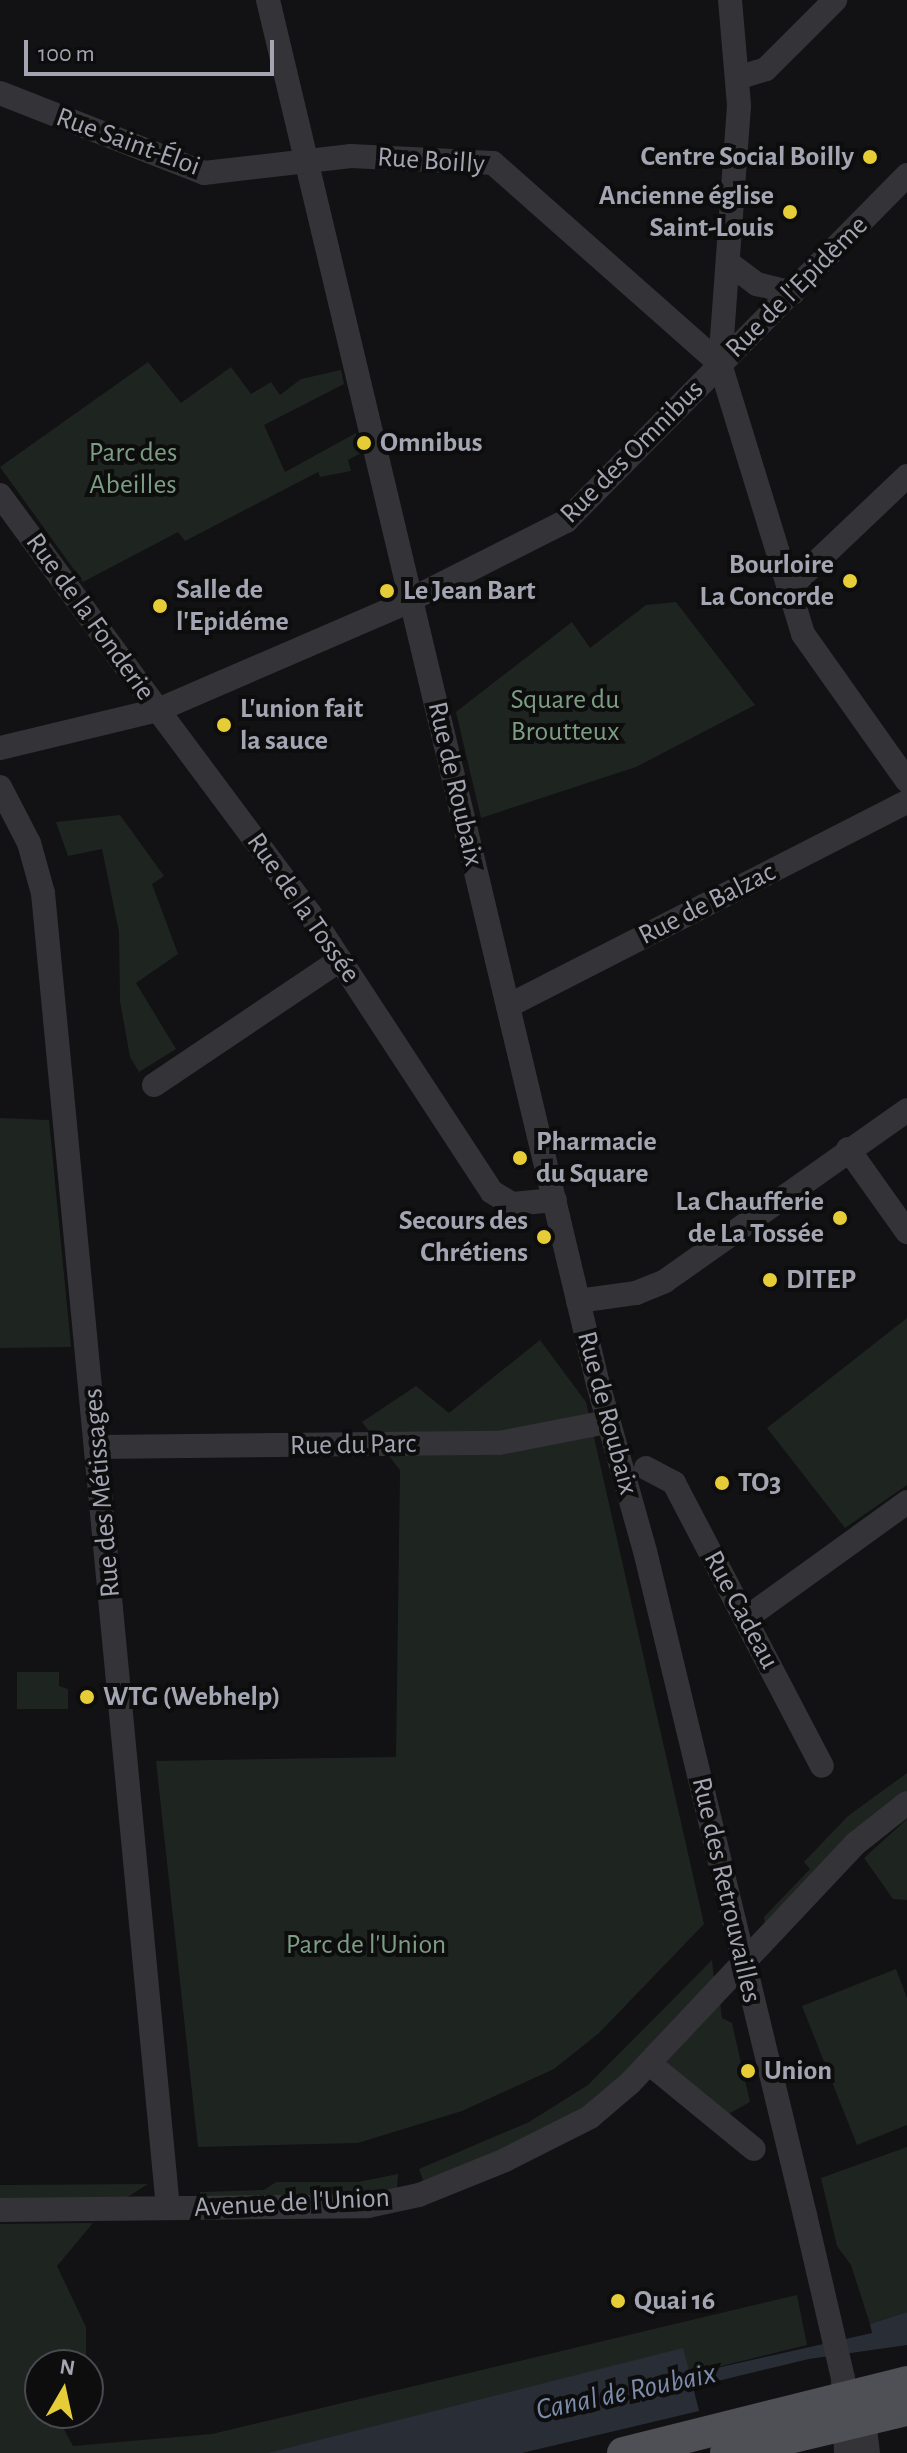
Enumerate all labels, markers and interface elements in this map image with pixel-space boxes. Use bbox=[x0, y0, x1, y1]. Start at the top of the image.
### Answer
scale bar bbox=[28, 24, 278, 74]
text: 100 m bbox=[38, 42, 95, 66]
street label: Rue Saint-Éloi bbox=[51, 100, 205, 184]
street label: Rue Boilly bbox=[376, 140, 486, 182]
place label: Centre Social Boilly bbox=[640, 140, 854, 174]
marker: Centre Social Boilly bbox=[861, 148, 879, 166]
place label: Ancienne église Saint-Louis bbox=[599, 179, 774, 245]
marker: Ancienne église Saint-Louis bbox=[781, 203, 799, 221]
street label: Rue de l'Epidème bbox=[719, 209, 875, 365]
street label: Rue des Omnibus bbox=[553, 373, 711, 531]
place label: Omnibus bbox=[380, 426, 482, 460]
marker: Omnibus bbox=[355, 434, 373, 452]
park label: Parc des Abeilles bbox=[89, 436, 177, 502]
street label: Rue de la Fonderie bbox=[18, 527, 162, 707]
place label: Bourloire La Concorde bbox=[700, 548, 834, 614]
marker: Bourloire La Concorde bbox=[841, 572, 859, 590]
place label: Salle de l'Epidéme bbox=[176, 573, 289, 639]
place label: Le Jean Bart bbox=[403, 574, 536, 608]
marker: Le Jean Bart bbox=[378, 582, 396, 600]
marker: Salle de l'Epidéme bbox=[151, 597, 169, 615]
park label: Square du Broutteux bbox=[510, 683, 620, 749]
place label: L'union fait la sauce bbox=[240, 692, 363, 758]
street label: Rue de Roubaix bbox=[420, 699, 490, 869]
marker: L'union fait la sauce bbox=[215, 716, 233, 734]
street label: Rue de la Tossée bbox=[239, 827, 367, 989]
street label: Rue de Balzac bbox=[633, 855, 781, 953]
place label: Pharmacie du Square bbox=[536, 1125, 657, 1191]
marker: Pharmacie du Square bbox=[511, 1149, 529, 1167]
place label: La Chaufferie de La Tossée bbox=[675, 1185, 824, 1251]
place label: Secours des Chrétiens bbox=[399, 1204, 528, 1270]
marker: La Chaufferie de La Tossée bbox=[831, 1209, 849, 1227]
marker: Secours des Chrétiens bbox=[535, 1228, 553, 1246]
place label: DITEP bbox=[786, 1263, 856, 1297]
marker: DITEP bbox=[761, 1271, 779, 1289]
street label: Rue de Roubaix bbox=[569, 1328, 645, 1498]
street label: Rue des Métissages bbox=[76, 1387, 128, 1599]
street label: Rue du Parc bbox=[289, 1427, 417, 1463]
place label: TO3 bbox=[738, 1466, 781, 1500]
marker: TO3 bbox=[713, 1474, 731, 1492]
street label: Rue Cadeau bbox=[696, 1545, 786, 1675]
place label: WTG (Webhelp) bbox=[103, 1680, 281, 1714]
marker: WTG (Webhelp) bbox=[78, 1688, 96, 1706]
street label: Rue des Retrouvailles bbox=[684, 1774, 768, 2006]
park label: Parc de l'Union bbox=[286, 1928, 446, 1962]
place label: Union bbox=[764, 2054, 832, 2088]
marker: Union bbox=[739, 2062, 757, 2080]
street label: Avenue de l'Union bbox=[193, 2181, 391, 2225]
place label: Quai 16 bbox=[634, 2284, 715, 2318]
marker: Quai 16 bbox=[609, 2292, 627, 2310]
north arrow bbox=[24, 2349, 104, 2429]
text: N bbox=[58, 2355, 77, 2379]
water label: Canal de Roubaix bbox=[533, 2355, 719, 2429]

